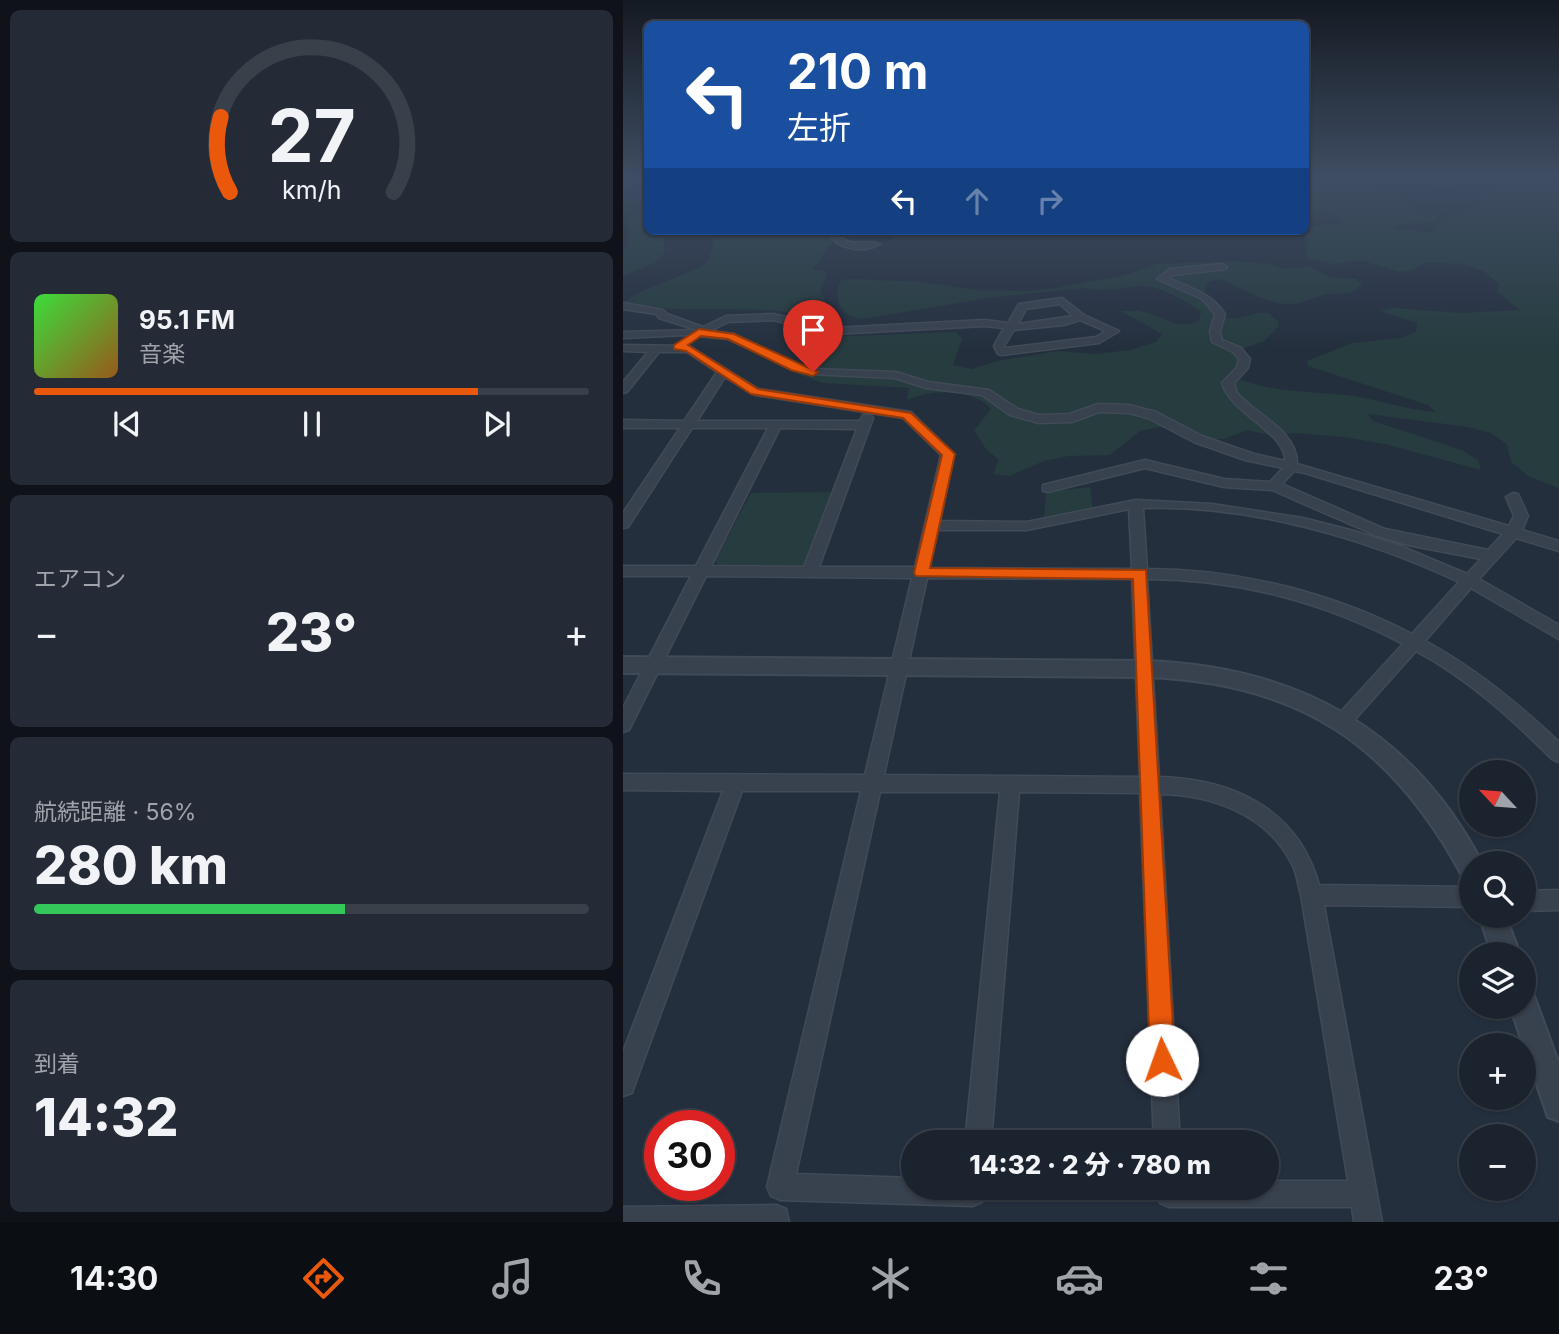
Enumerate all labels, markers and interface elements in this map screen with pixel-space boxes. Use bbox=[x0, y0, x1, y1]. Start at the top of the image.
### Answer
text: 210 m bbox=[787, 42, 928, 101]
icon: left bbox=[672, 49, 763, 140]
text: 27 bbox=[267, 92, 356, 181]
text: 左折 bbox=[787, 108, 851, 147]
text: km/h bbox=[282, 175, 341, 205]
icon: left bbox=[885, 182, 923, 220]
icon: ahead bbox=[958, 182, 996, 220]
icon: right bbox=[1031, 182, 1069, 220]
pin bbox=[783, 300, 843, 372]
text: 95.1 FM bbox=[139, 304, 235, 335]
icon: arrive bbox=[794, 311, 832, 349]
text: 音楽 bbox=[139, 340, 185, 368]
icon: previous bbox=[108, 405, 146, 443]
icon: pause bbox=[293, 405, 331, 443]
icon: next bbox=[478, 405, 516, 443]
text: エアコン bbox=[34, 565, 126, 593]
text: 23° bbox=[266, 601, 357, 664]
text: − bbox=[34, 610, 59, 656]
text: + bbox=[564, 610, 589, 656]
north arrow bbox=[1459, 760, 1537, 836]
map controls bbox=[1459, 760, 1536, 1201]
text: 航続距離 · 56% bbox=[34, 798, 196, 826]
text: 280 km bbox=[34, 834, 228, 897]
button: search bbox=[1459, 851, 1536, 928]
button: layers bbox=[1459, 942, 1536, 1019]
position arrow bbox=[1125, 1023, 1199, 1097]
button: + bbox=[1459, 1033, 1536, 1110]
text: 到着 bbox=[34, 1050, 80, 1078]
text: 14:32 bbox=[34, 1086, 178, 1149]
speed limit sign: 30 bbox=[644, 1110, 735, 1201]
button: − bbox=[1459, 1124, 1536, 1201]
text: 14:32 · 2 分 · 780 m bbox=[969, 1149, 1211, 1180]
icon: directions bbox=[299, 1254, 348, 1303]
icon: music bbox=[488, 1254, 537, 1303]
icon: phone bbox=[677, 1254, 726, 1303]
icon: climate bbox=[866, 1254, 915, 1303]
icon: car bbox=[1055, 1254, 1104, 1303]
icon: filters bbox=[1244, 1254, 1293, 1303]
text: 14:30 bbox=[70, 1259, 158, 1298]
text: 23° bbox=[1434, 1259, 1489, 1298]

